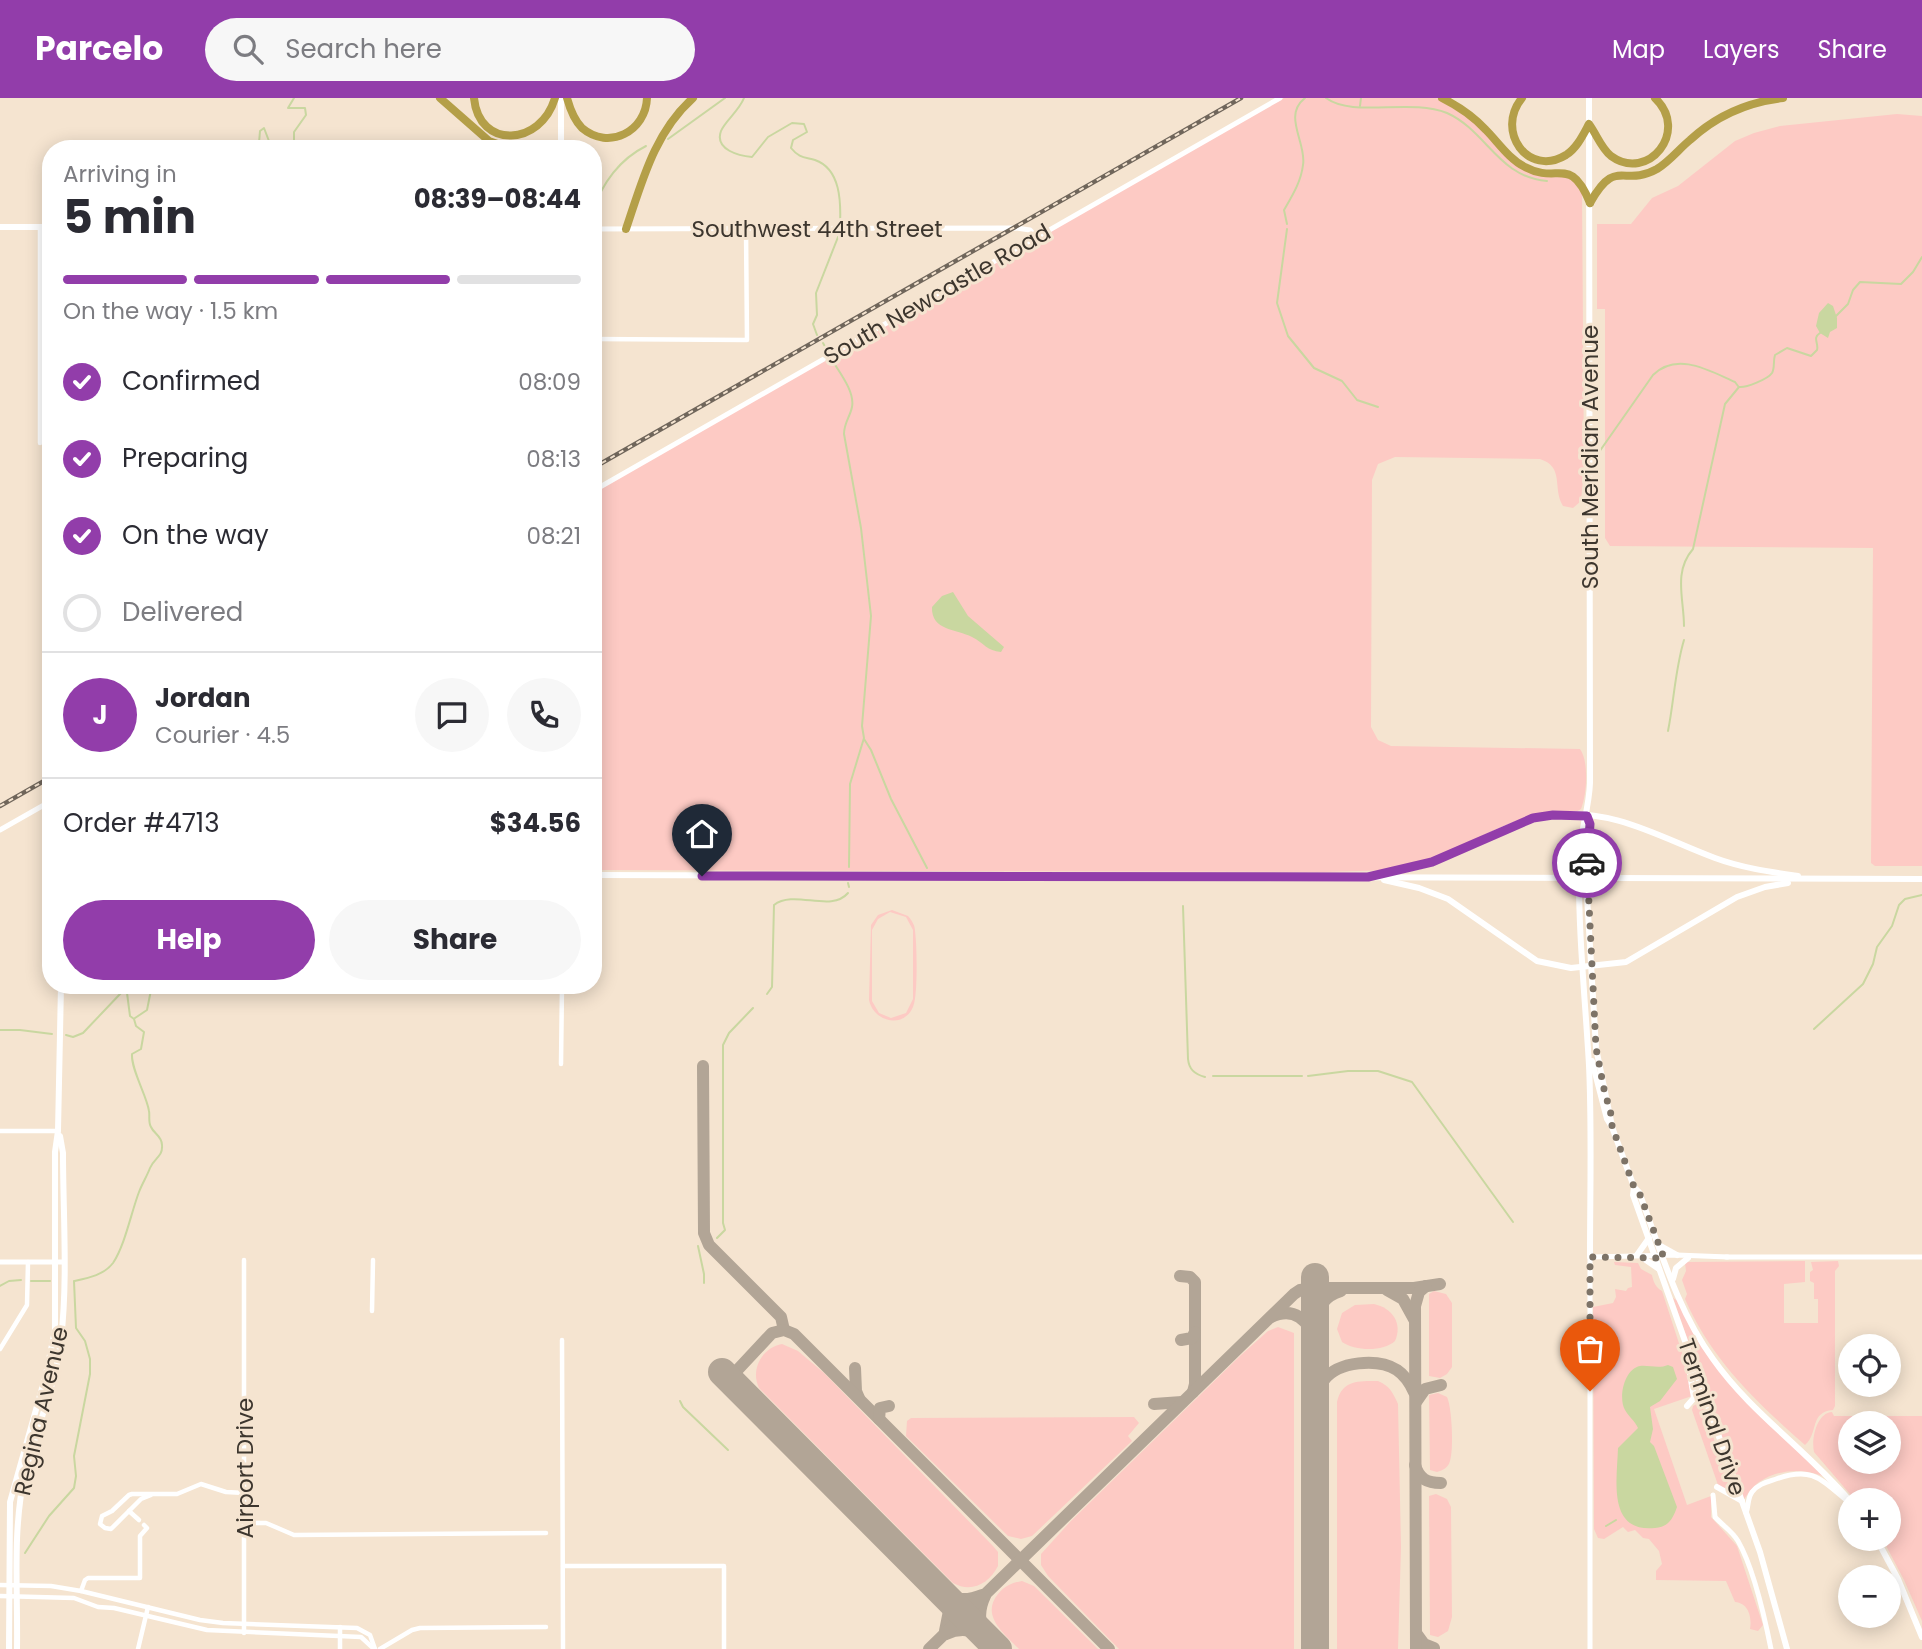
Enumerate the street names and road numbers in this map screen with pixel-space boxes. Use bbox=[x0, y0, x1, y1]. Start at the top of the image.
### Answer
street label: Southwest 44th Street bbox=[691, 213, 943, 245]
street label: South Newcastle Road bbox=[818, 216, 1056, 372]
street label: South Meridian Avenue bbox=[1574, 325, 1606, 589]
street label: Regina Avenue bbox=[6, 1323, 76, 1499]
street label: Terminal Drive bbox=[1670, 1334, 1754, 1500]
street label: Airport Drive bbox=[229, 1398, 261, 1538]

